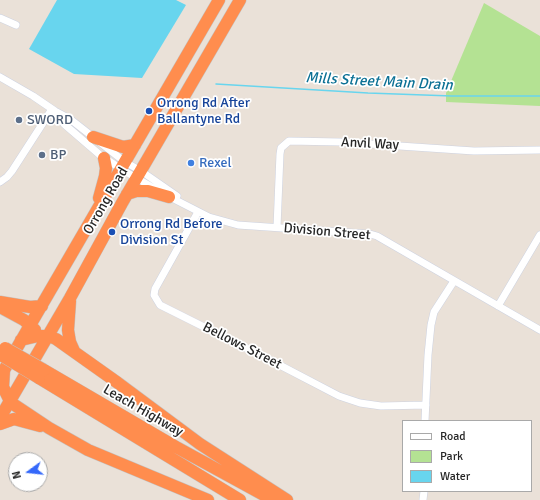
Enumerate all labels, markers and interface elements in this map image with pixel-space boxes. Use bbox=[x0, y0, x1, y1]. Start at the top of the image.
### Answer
water label: Mills Street Main Drain bbox=[305, 69, 453, 95]
place label: Orrong Rd After Ballantyne Rd bbox=[157, 95, 250, 128]
marker: Orrong Rd After Ballantyne Rd bbox=[144, 106, 154, 116]
place label: SWORD bbox=[27, 112, 73, 128]
marker: SWORD bbox=[14, 115, 24, 125]
street label: Anvil Way bbox=[341, 134, 399, 154]
place label: BP bbox=[50, 147, 66, 163]
marker: BP bbox=[37, 150, 47, 160]
place label: Rexel bbox=[199, 155, 232, 171]
marker: Rexel bbox=[186, 158, 196, 168]
street label: Orrong Road bbox=[80, 164, 132, 238]
place label: Orrong Rd Before Division St bbox=[120, 216, 223, 248]
street label: Division Street bbox=[283, 220, 371, 244]
marker: Orrong Rd Before Division St bbox=[107, 227, 117, 237]
street label: Bellows Street bbox=[200, 319, 284, 373]
street label: Leach Highway bbox=[100, 381, 186, 441]
legend bbox=[402, 420, 532, 492]
text: Road bbox=[440, 429, 466, 444]
text: Park bbox=[440, 449, 463, 464]
north arrow bbox=[8, 452, 48, 492]
text: Water bbox=[440, 469, 470, 484]
text: N bbox=[10, 470, 24, 480]

